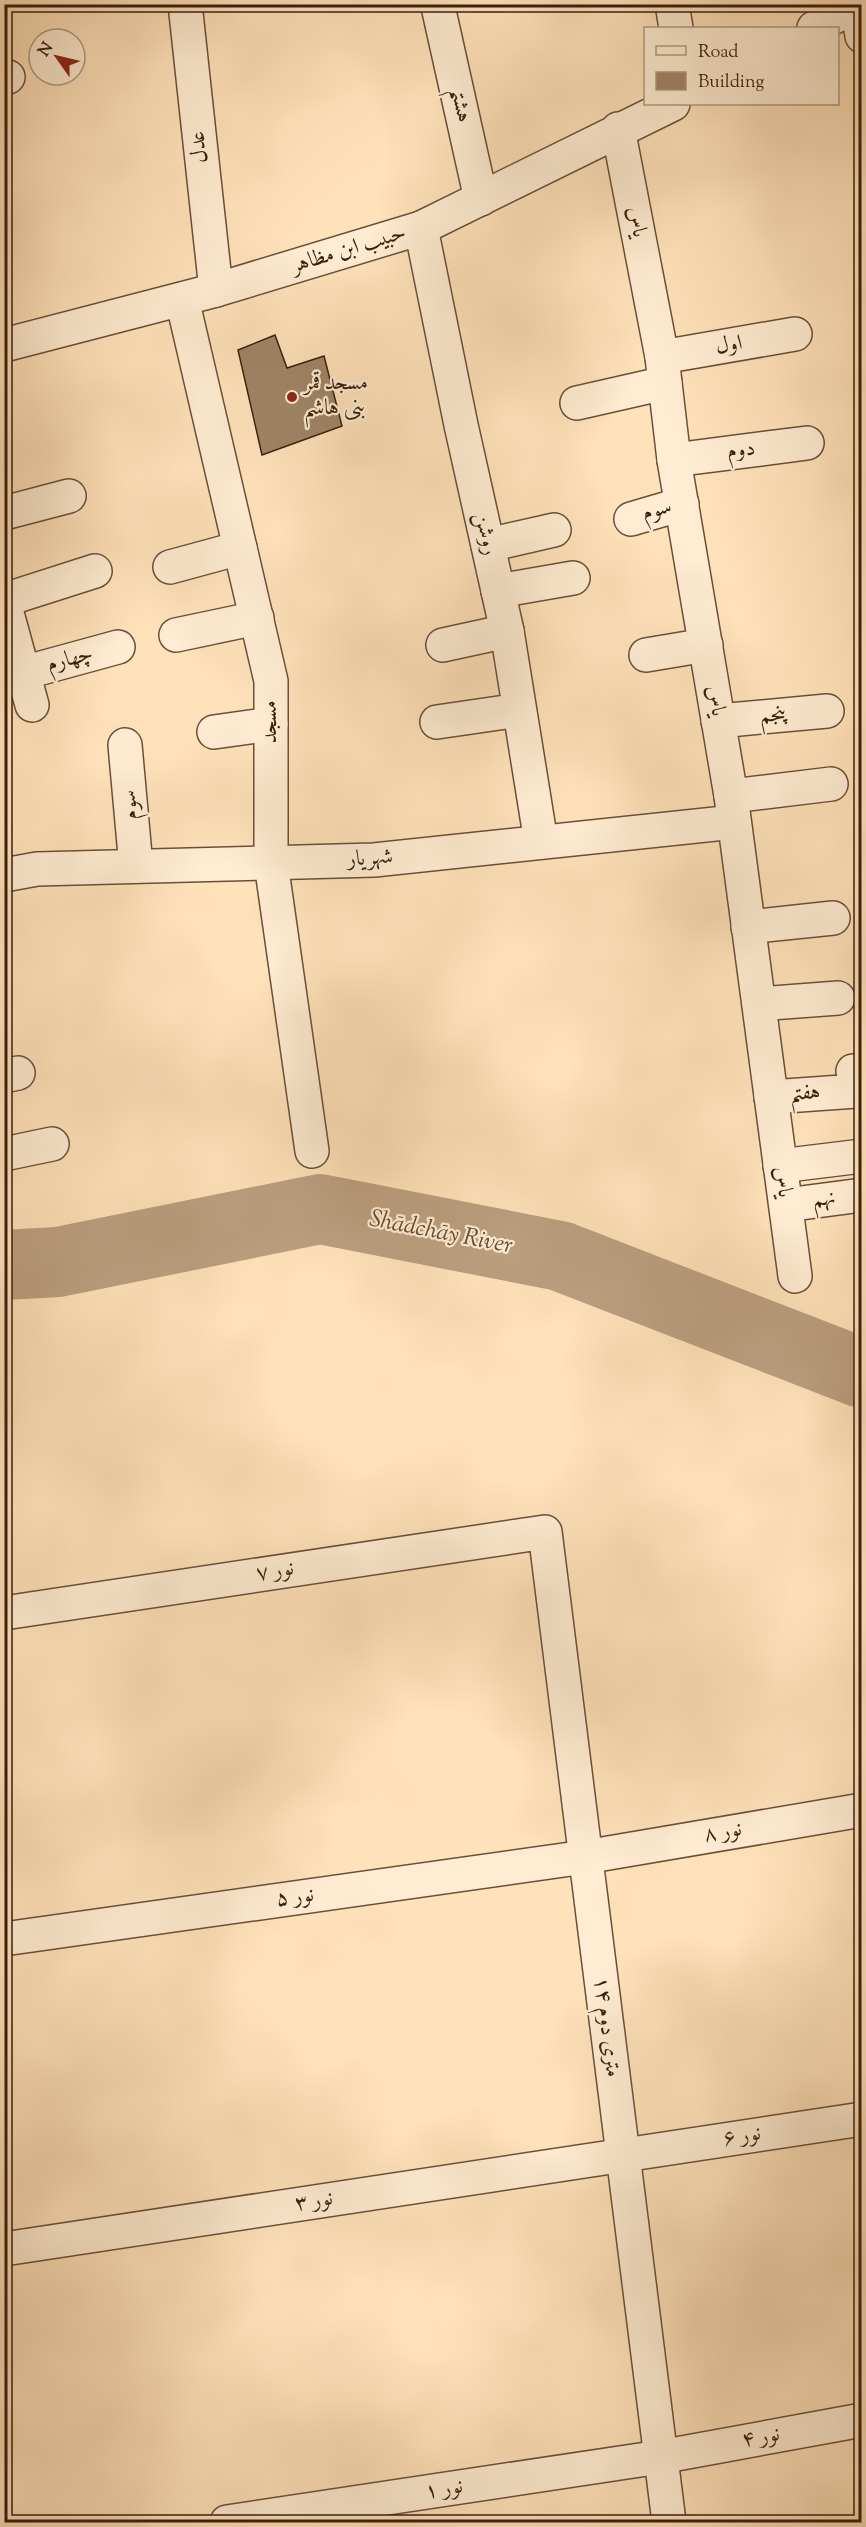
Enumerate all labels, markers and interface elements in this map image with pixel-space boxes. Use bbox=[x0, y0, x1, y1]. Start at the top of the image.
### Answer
north arrow bbox=[27, 27, 87, 87]
legend bbox=[644, 27, 839, 105]
text: N bbox=[34, 38, 60, 62]
text: Road bbox=[698, 40, 738, 66]
text: Building bbox=[698, 70, 764, 96]
street label: هشتم bbox=[438, 84, 480, 126]
street label: عدل bbox=[182, 129, 218, 165]
street label: یاس bbox=[617, 204, 655, 242]
street label: حبیب ابن مظاهر bbox=[286, 217, 410, 283]
street label: اول bbox=[713, 328, 745, 364]
place label: مسجد قمر بنی هاشم bbox=[302, 368, 368, 428]
marker: مسجد قمر بنی هاشم bbox=[285, 390, 299, 404]
street label: دوم bbox=[725, 433, 757, 470]
street label: سوم bbox=[638, 491, 676, 531]
street label: روشن bbox=[465, 509, 505, 559]
street label: چهارم bbox=[43, 638, 97, 682]
street label: یاس bbox=[697, 683, 734, 721]
street label: پنجم bbox=[758, 699, 789, 735]
street label: مسجد bbox=[255, 700, 287, 744]
street label: سوم bbox=[114, 789, 149, 821]
street label: شهریار bbox=[344, 841, 394, 877]
street label: هفتم bbox=[789, 1077, 822, 1114]
street label: یاس bbox=[764, 1164, 800, 1201]
street label: نهم bbox=[810, 1183, 838, 1219]
water label: Shādchāy River bbox=[367, 1202, 516, 1264]
street label: نور ۷ bbox=[254, 1553, 296, 1591]
street label: نور ۸ bbox=[701, 1814, 745, 1852]
street label: نور ۵ bbox=[274, 1880, 316, 1916]
street label: ۱۴ متری دوم bbox=[583, 1975, 628, 2079]
street label: نور ۶ bbox=[721, 2118, 763, 2156]
street label: نور ۳ bbox=[293, 2183, 335, 2221]
street label: نور ۴ bbox=[739, 2419, 783, 2457]
street label: نور ۱ bbox=[423, 2471, 465, 2509]

